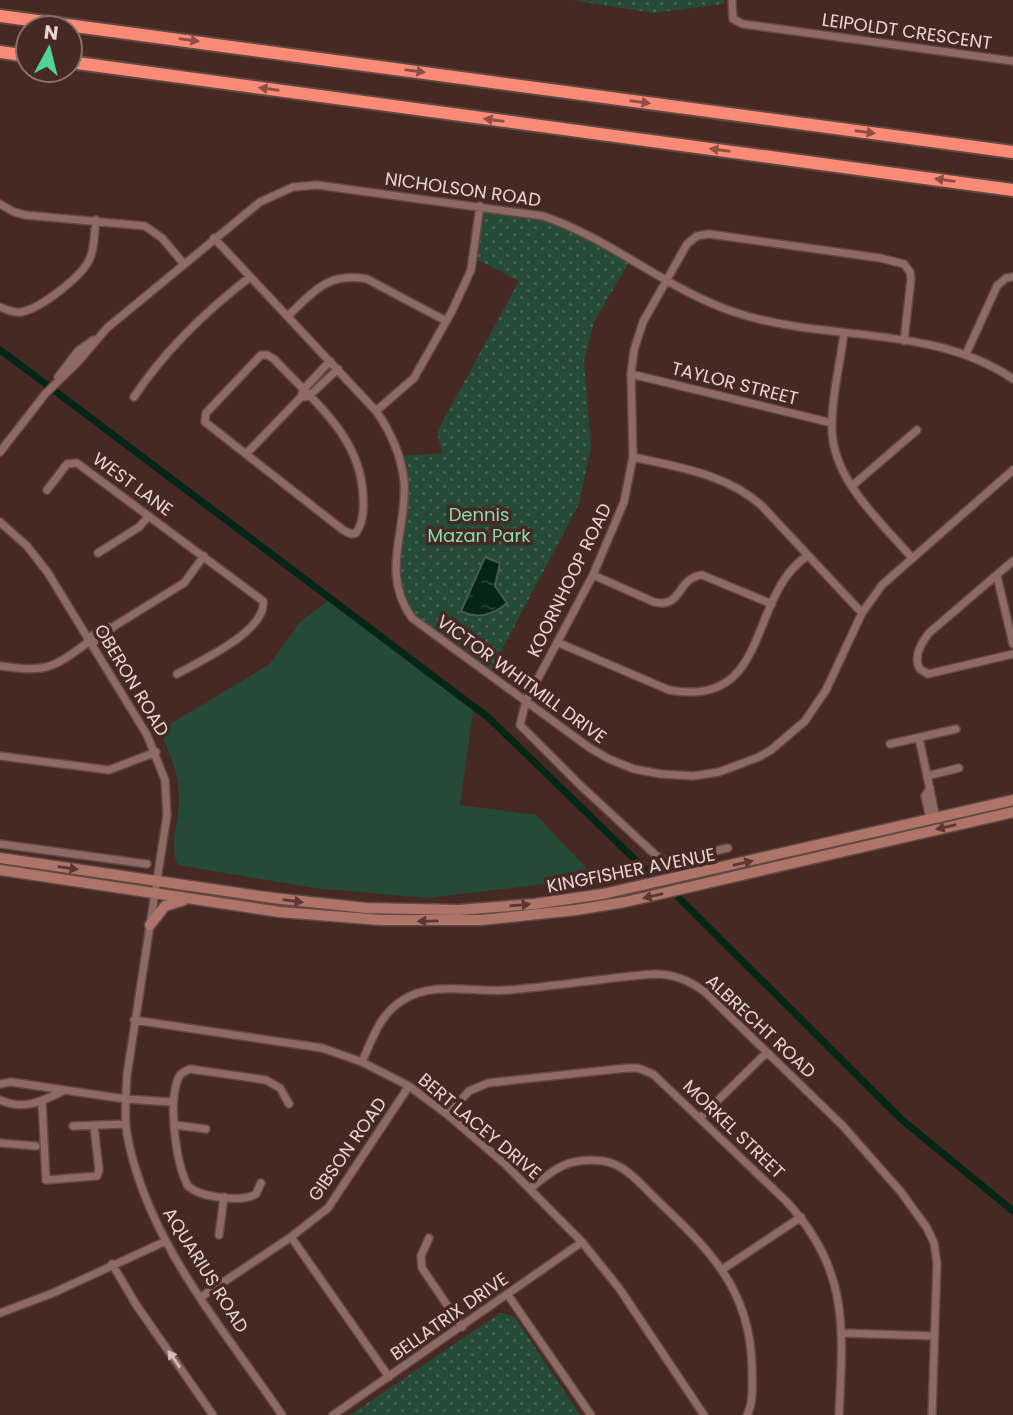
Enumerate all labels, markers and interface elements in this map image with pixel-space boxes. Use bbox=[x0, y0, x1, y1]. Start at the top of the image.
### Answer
street label: LEIPOLDT CRESCENT bbox=[820, 7, 994, 55]
north arrow bbox=[14, 14, 84, 84]
text: N bbox=[42, 18, 60, 47]
one-way arrow bbox=[178, 35, 200, 46]
one-way arrow bbox=[404, 66, 426, 77]
one-way arrow bbox=[258, 83, 280, 94]
one-way arrow bbox=[629, 97, 651, 108]
one-way arrow bbox=[483, 114, 505, 125]
one-way arrow bbox=[855, 127, 877, 138]
one-way arrow bbox=[709, 144, 731, 155]
street label: NICHOLSON ROAD bbox=[383, 166, 543, 212]
one-way arrow bbox=[934, 175, 956, 186]
street label: TAYLOR STREET bbox=[669, 355, 801, 411]
street label: WEST LANE bbox=[88, 446, 178, 522]
street label: KOORNHOOP ROAD bbox=[521, 499, 617, 661]
park label: Dennis Mazan Park bbox=[428, 502, 531, 548]
street label: VICTOR WHITMILL DRIVE bbox=[432, 609, 612, 749]
street label: OBERON ROAD bbox=[89, 619, 175, 741]
one-way arrow bbox=[935, 822, 957, 833]
street label: KINGFISHER AVENUE bbox=[545, 841, 717, 899]
one-way arrow bbox=[732, 857, 754, 868]
one-way arrow bbox=[57, 863, 79, 874]
one-way arrow bbox=[642, 890, 664, 901]
one-way arrow bbox=[282, 896, 304, 907]
one-way arrow bbox=[509, 899, 531, 910]
one-way arrow bbox=[416, 916, 438, 927]
street label: ALBRECHT ROAD bbox=[701, 968, 821, 1084]
street label: BERT LACEY DRIVE bbox=[413, 1067, 547, 1185]
street label: MORKEL STREET bbox=[678, 1074, 791, 1184]
street label: GIBSON ROAD bbox=[302, 1092, 392, 1206]
street label: AQUARIUS ROAD bbox=[157, 1203, 255, 1337]
street label: BELLATRIX DRIVE bbox=[385, 1266, 513, 1366]
one-way arrow bbox=[168, 1349, 181, 1368]

